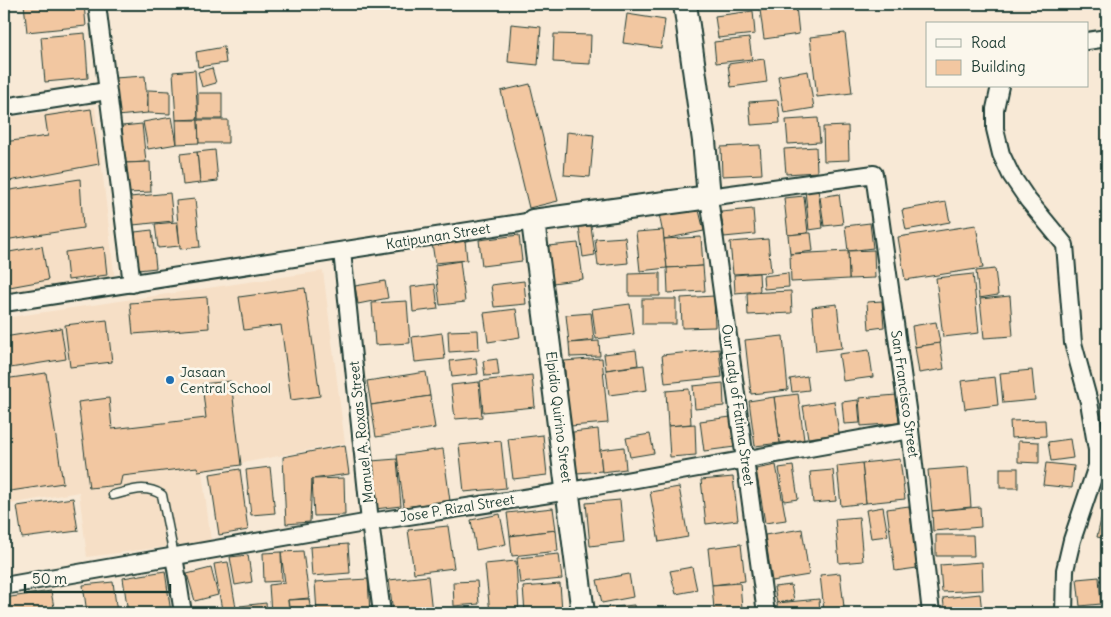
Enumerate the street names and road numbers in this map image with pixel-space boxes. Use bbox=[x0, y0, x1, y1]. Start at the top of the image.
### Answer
street label: Katipunan Street bbox=[385, 219, 492, 253]
street label: Our Lady of Fatima Street bbox=[718, 323, 758, 487]
street label: San Francisco Street bbox=[887, 329, 923, 459]
street label: Elpidio Quirino Street bbox=[542, 350, 576, 484]
street label: Manuel A. Roxas Street bbox=[345, 360, 377, 504]
street label: Jose P. Rizal Street bbox=[398, 490, 516, 526]

